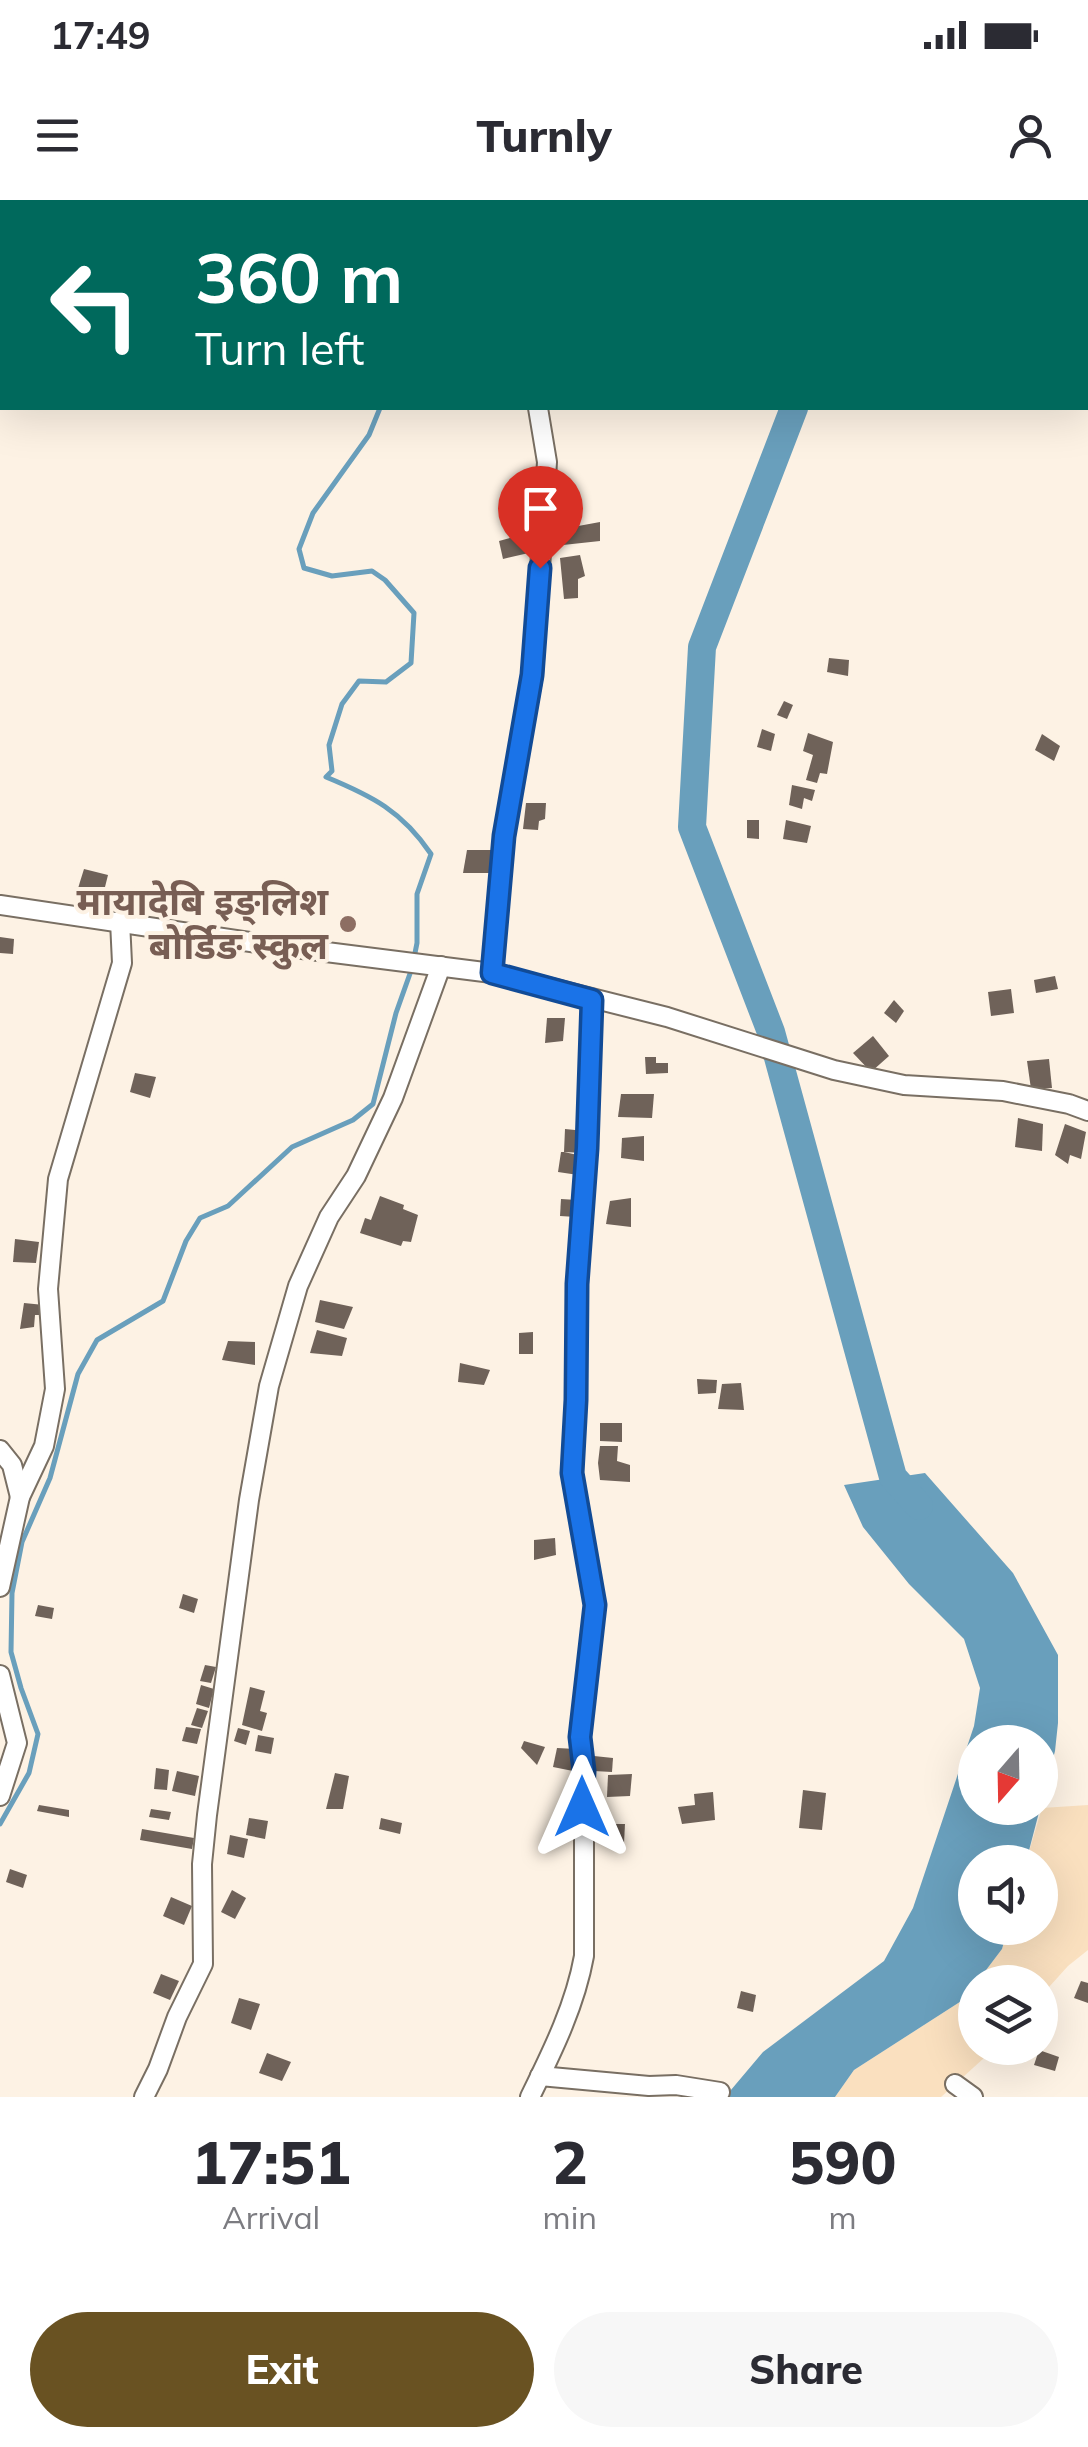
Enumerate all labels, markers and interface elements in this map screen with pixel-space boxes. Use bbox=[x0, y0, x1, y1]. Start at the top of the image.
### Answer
text: 17:49 bbox=[50, 11, 151, 59]
text: Turnly bbox=[476, 107, 612, 163]
icon: menu bbox=[30, 108, 85, 163]
icon: person bbox=[1003, 108, 1058, 163]
text: 360 m bbox=[195, 233, 403, 321]
icon: left bbox=[30, 240, 160, 370]
text: Turn left bbox=[195, 320, 364, 376]
pin bbox=[498, 466, 583, 569]
icon: arrive bbox=[513, 481, 568, 536]
place label: मायादेबि इङ्लिश बोर्डिङ स्कुल bbox=[77, 877, 329, 970]
marker: मायादेबि इङ्लिश बोर्डिङ स्कुल bbox=[337, 913, 359, 935]
north arrow bbox=[958, 1725, 1058, 1825]
map controls bbox=[958, 1725, 1058, 2065]
position arrow bbox=[530, 1755, 634, 1859]
button: sound bbox=[958, 1845, 1058, 1945]
button: layers bbox=[958, 1965, 1058, 2065]
text: 17:51 bbox=[191, 2124, 351, 2199]
text: 2 bbox=[552, 2124, 588, 2199]
text: 590 bbox=[788, 2124, 896, 2199]
text: Arrival bbox=[222, 2197, 320, 2237]
text: min bbox=[543, 2197, 597, 2237]
text: m bbox=[828, 2197, 857, 2237]
button: Exit bbox=[30, 2312, 534, 2427]
button: Share bbox=[554, 2312, 1058, 2427]

